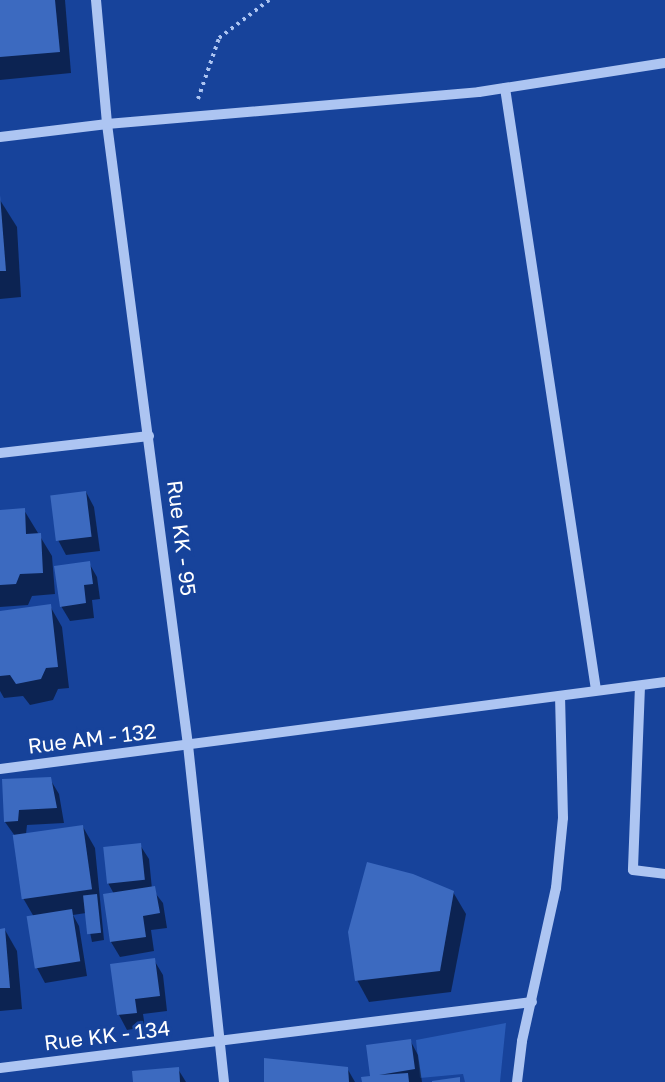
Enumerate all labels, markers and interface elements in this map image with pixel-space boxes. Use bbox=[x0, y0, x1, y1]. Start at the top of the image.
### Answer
street label: Rue KK - 95 bbox=[162, 479, 202, 597]
street label: Rue AM - 132 bbox=[26, 718, 158, 758]
street label: Rue KK - 134 bbox=[43, 1015, 171, 1055]

